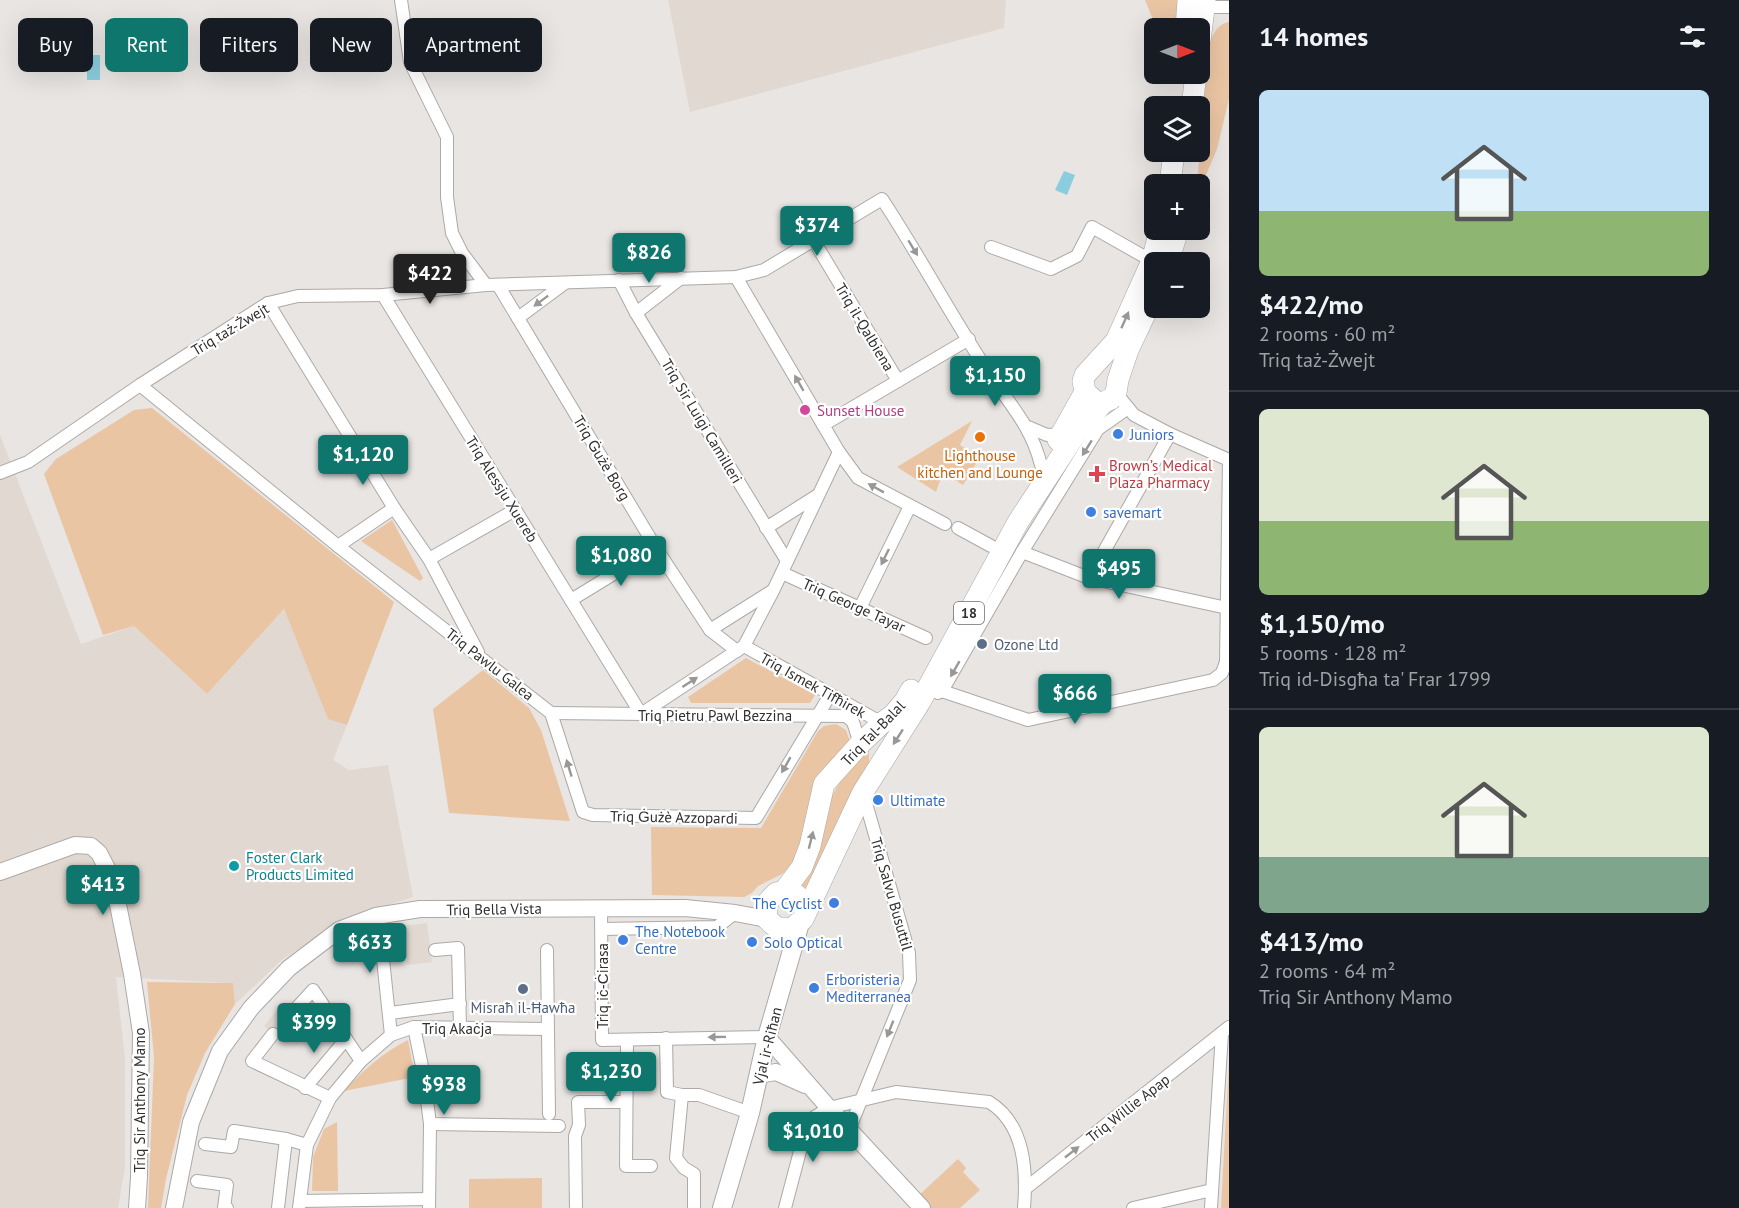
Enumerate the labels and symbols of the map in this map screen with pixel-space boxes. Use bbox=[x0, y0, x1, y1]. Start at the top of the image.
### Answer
north arrow bbox=[1144, 18, 1210, 84]
pin: $374 bbox=[781, 206, 853, 257]
pin: $826 bbox=[613, 233, 685, 284]
one-way arrow bbox=[908, 240, 919, 256]
pin: $422 bbox=[394, 254, 466, 305]
street label: Triq il-Qalbiena bbox=[831, 280, 899, 374]
one-way arrow bbox=[534, 295, 550, 307]
street label: Triq taż-Żwejt bbox=[188, 298, 272, 360]
one-way arrow bbox=[1120, 311, 1130, 329]
street label: Triq Sir Luigi Camilleri bbox=[657, 355, 747, 487]
pin: $1,150 bbox=[946, 356, 1044, 407]
one-way arrow bbox=[794, 374, 804, 391]
place label: Sunset House bbox=[817, 401, 904, 420]
marker: Sunset House bbox=[798, 403, 812, 417]
street label: Triq Ġużè Borg bbox=[569, 412, 635, 504]
place label: Juniors bbox=[1129, 425, 1174, 444]
marker: Juniors bbox=[1111, 427, 1125, 441]
marker: Lighthouse kitchen and Lounge bbox=[973, 430, 987, 444]
street label: Triq Alessju Xuereb bbox=[462, 432, 542, 546]
pin: $1,120 bbox=[314, 435, 412, 486]
one-way arrow bbox=[1082, 440, 1093, 456]
place label: Lighthouse kitchen and Lounge bbox=[917, 446, 1043, 482]
place label: Brown’s Medical Plaza Pharmacy bbox=[1109, 456, 1213, 492]
marker: Brown’s Medical Plaza Pharmacy bbox=[1090, 467, 1104, 481]
one-way arrow bbox=[867, 483, 884, 493]
place label: savemart bbox=[1103, 503, 1162, 522]
marker: savemart bbox=[1084, 505, 1098, 519]
pin: $1,080 bbox=[572, 536, 670, 587]
one-way arrow bbox=[880, 549, 890, 566]
pin: $495 bbox=[1083, 549, 1155, 600]
street label: Triq George Tayar bbox=[800, 574, 908, 636]
road number: 18 bbox=[954, 602, 984, 624]
street label: Triq Pawlu Galea bbox=[442, 624, 538, 704]
place label: Ozone Ltd bbox=[994, 635, 1058, 654]
marker: Ozone Ltd bbox=[975, 637, 989, 651]
street label: Triq Ismek Tifħirek bbox=[757, 648, 870, 722]
one-way arrow bbox=[950, 661, 960, 678]
pin: $666 bbox=[1039, 674, 1111, 725]
one-way arrow bbox=[681, 676, 697, 688]
street label: Triq Tal-Balal bbox=[837, 696, 909, 770]
street label: Triq Pietru Pawl Bezzina bbox=[638, 706, 792, 725]
one-way arrow bbox=[892, 728, 903, 745]
one-way arrow bbox=[781, 757, 792, 773]
one-way arrow bbox=[563, 759, 573, 777]
place label: Ultimate bbox=[890, 791, 945, 810]
marker: Ultimate bbox=[871, 793, 885, 807]
street label: Triq Ġużè Azzopardi bbox=[610, 806, 738, 828]
one-way arrow bbox=[807, 831, 817, 849]
street label: Triq Salvu Busuttil bbox=[867, 835, 917, 953]
place label: Foster Clark Products Limited bbox=[246, 848, 354, 884]
marker: Foster Clark Products Limited bbox=[227, 859, 241, 873]
pin: $413 bbox=[67, 865, 139, 916]
place label: The Cyclist bbox=[753, 894, 822, 913]
marker: The Cyclist bbox=[827, 896, 841, 910]
street label: Triq Bella Vista bbox=[446, 899, 542, 919]
place label: The Notebook Centre bbox=[635, 922, 726, 958]
pin: $633 bbox=[334, 923, 406, 974]
marker: The Notebook Centre bbox=[616, 933, 630, 947]
place label: Solo Optical bbox=[764, 933, 843, 952]
marker: Solo Optical bbox=[745, 935, 759, 949]
street label: Triq iċ-Ċirasa bbox=[593, 943, 612, 1029]
place label: Erboristeria Mediterranea bbox=[826, 970, 911, 1006]
marker: Erboristeria Mediterranea bbox=[807, 981, 821, 995]
marker: Misraħ il-Ħawħa bbox=[516, 982, 530, 996]
place label: Misraħ il-Ħawħa bbox=[470, 998, 576, 1017]
pin: $399 bbox=[278, 1003, 350, 1054]
street label: Vjal ir-Riħan bbox=[748, 1005, 786, 1088]
street label: Triq Akaċja bbox=[422, 1019, 492, 1038]
one-way arrow bbox=[885, 1020, 894, 1038]
street label: Triq Sir Anthony Mamo bbox=[130, 1027, 149, 1173]
one-way arrow bbox=[707, 1033, 726, 1042]
pin: $1,230 bbox=[562, 1052, 660, 1103]
pin: $938 bbox=[408, 1065, 480, 1116]
street label: Triq Willie Apap bbox=[1083, 1070, 1173, 1146]
pin: $1,010 bbox=[764, 1112, 862, 1163]
one-way arrow bbox=[1064, 1146, 1080, 1159]

